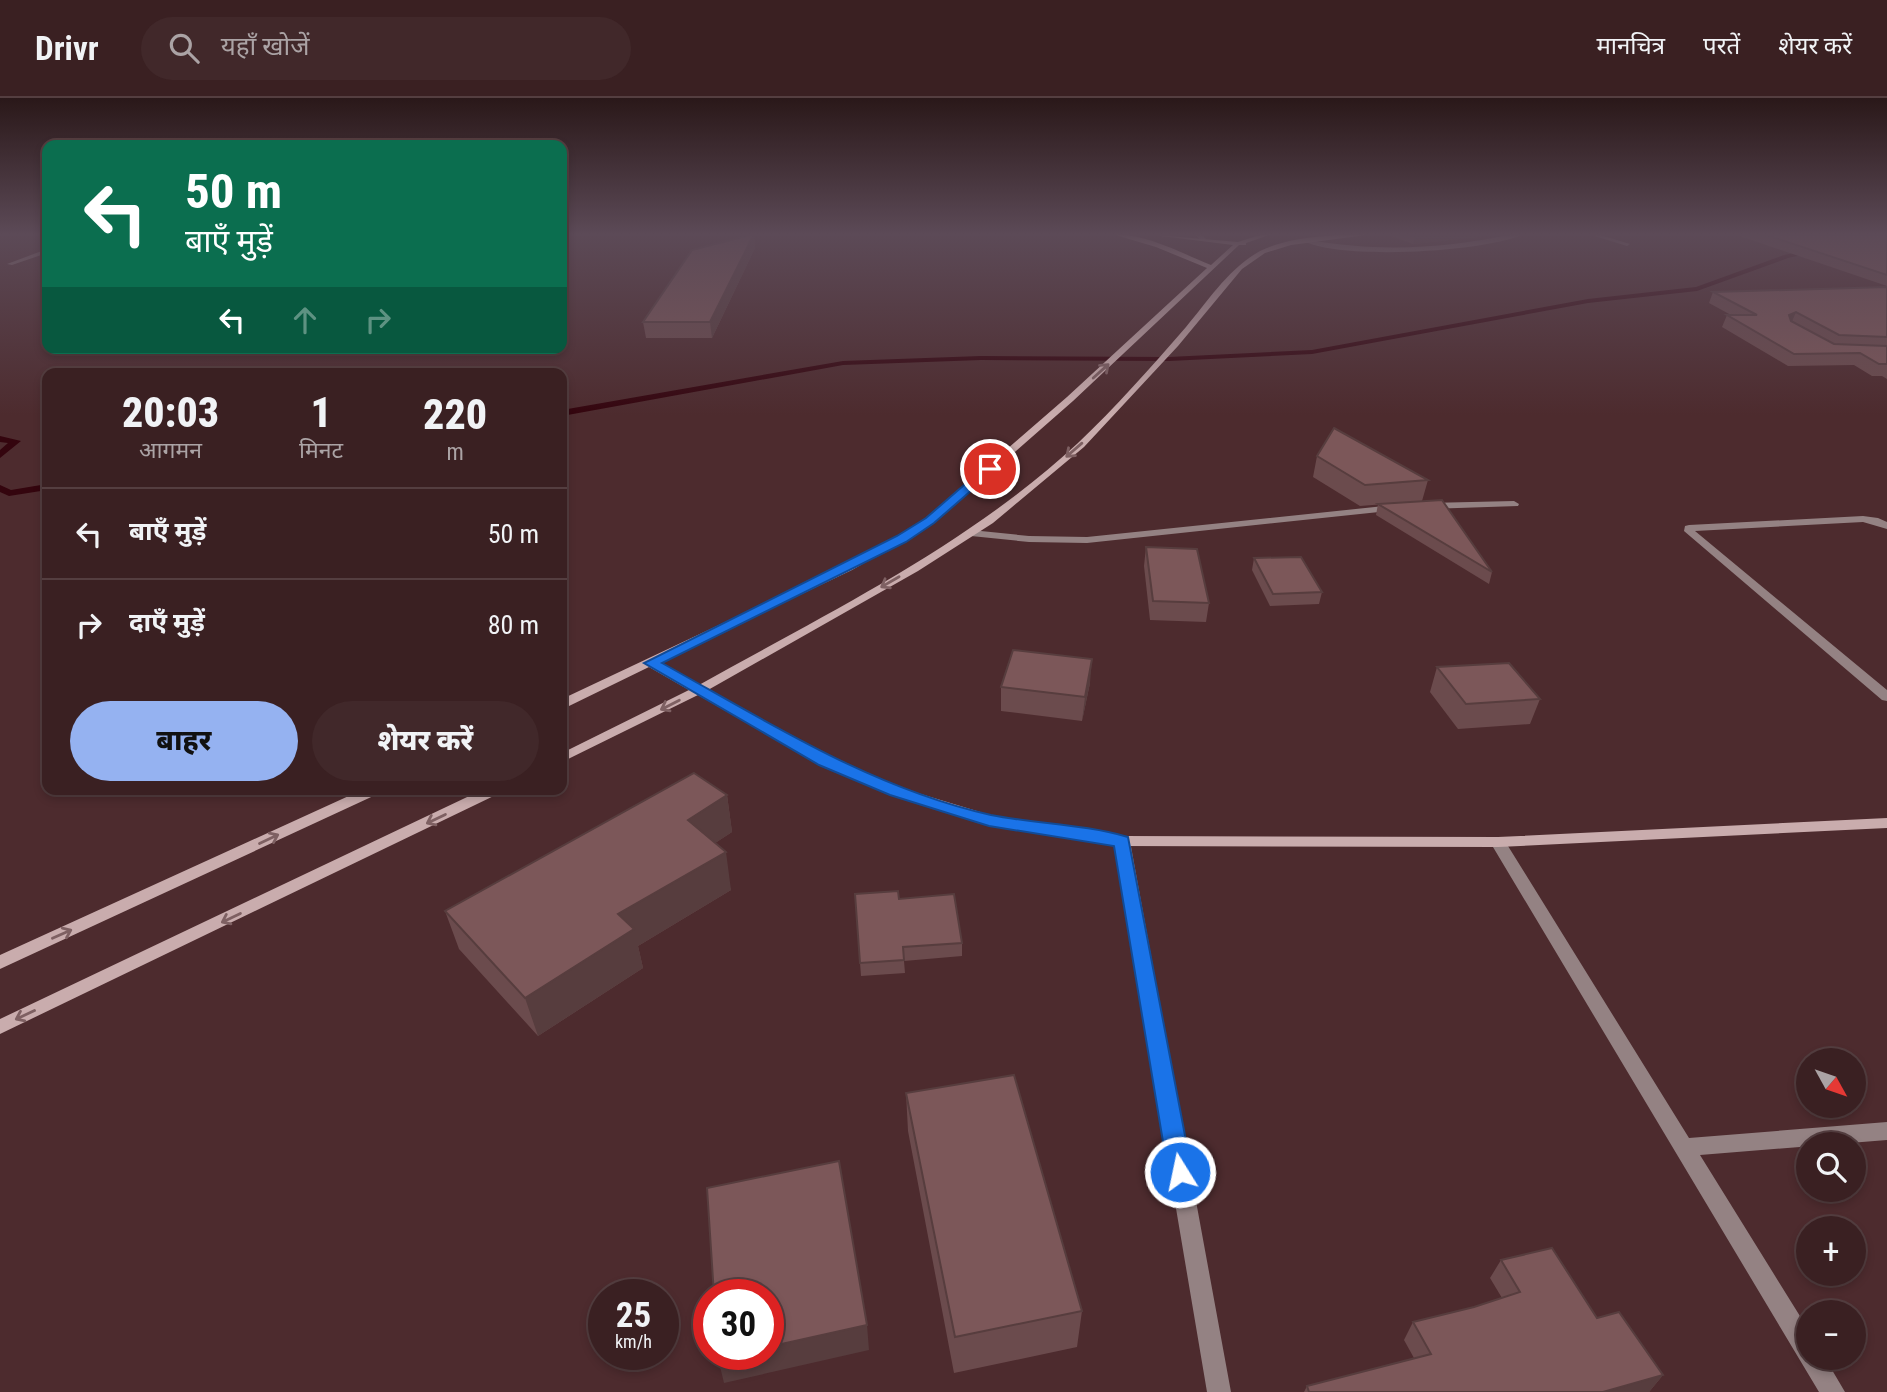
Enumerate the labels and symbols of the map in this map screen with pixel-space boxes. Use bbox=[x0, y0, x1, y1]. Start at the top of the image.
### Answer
one-way arrow bbox=[1092, 363, 1109, 380]
pin bbox=[960, 439, 1020, 499]
one-way arrow bbox=[1065, 442, 1083, 458]
one-way arrow bbox=[880, 576, 901, 589]
one-way arrow bbox=[660, 698, 681, 712]
one-way arrow bbox=[426, 813, 447, 826]
one-way arrow bbox=[258, 832, 279, 845]
one-way arrow bbox=[221, 911, 242, 925]
one-way arrow bbox=[51, 927, 72, 940]
one-way arrow bbox=[15, 1009, 36, 1022]
north arrow bbox=[1796, 1048, 1866, 1118]
position arrow bbox=[1143, 1135, 1217, 1209]
speed limit sign: 30 bbox=[693, 1279, 784, 1370]

